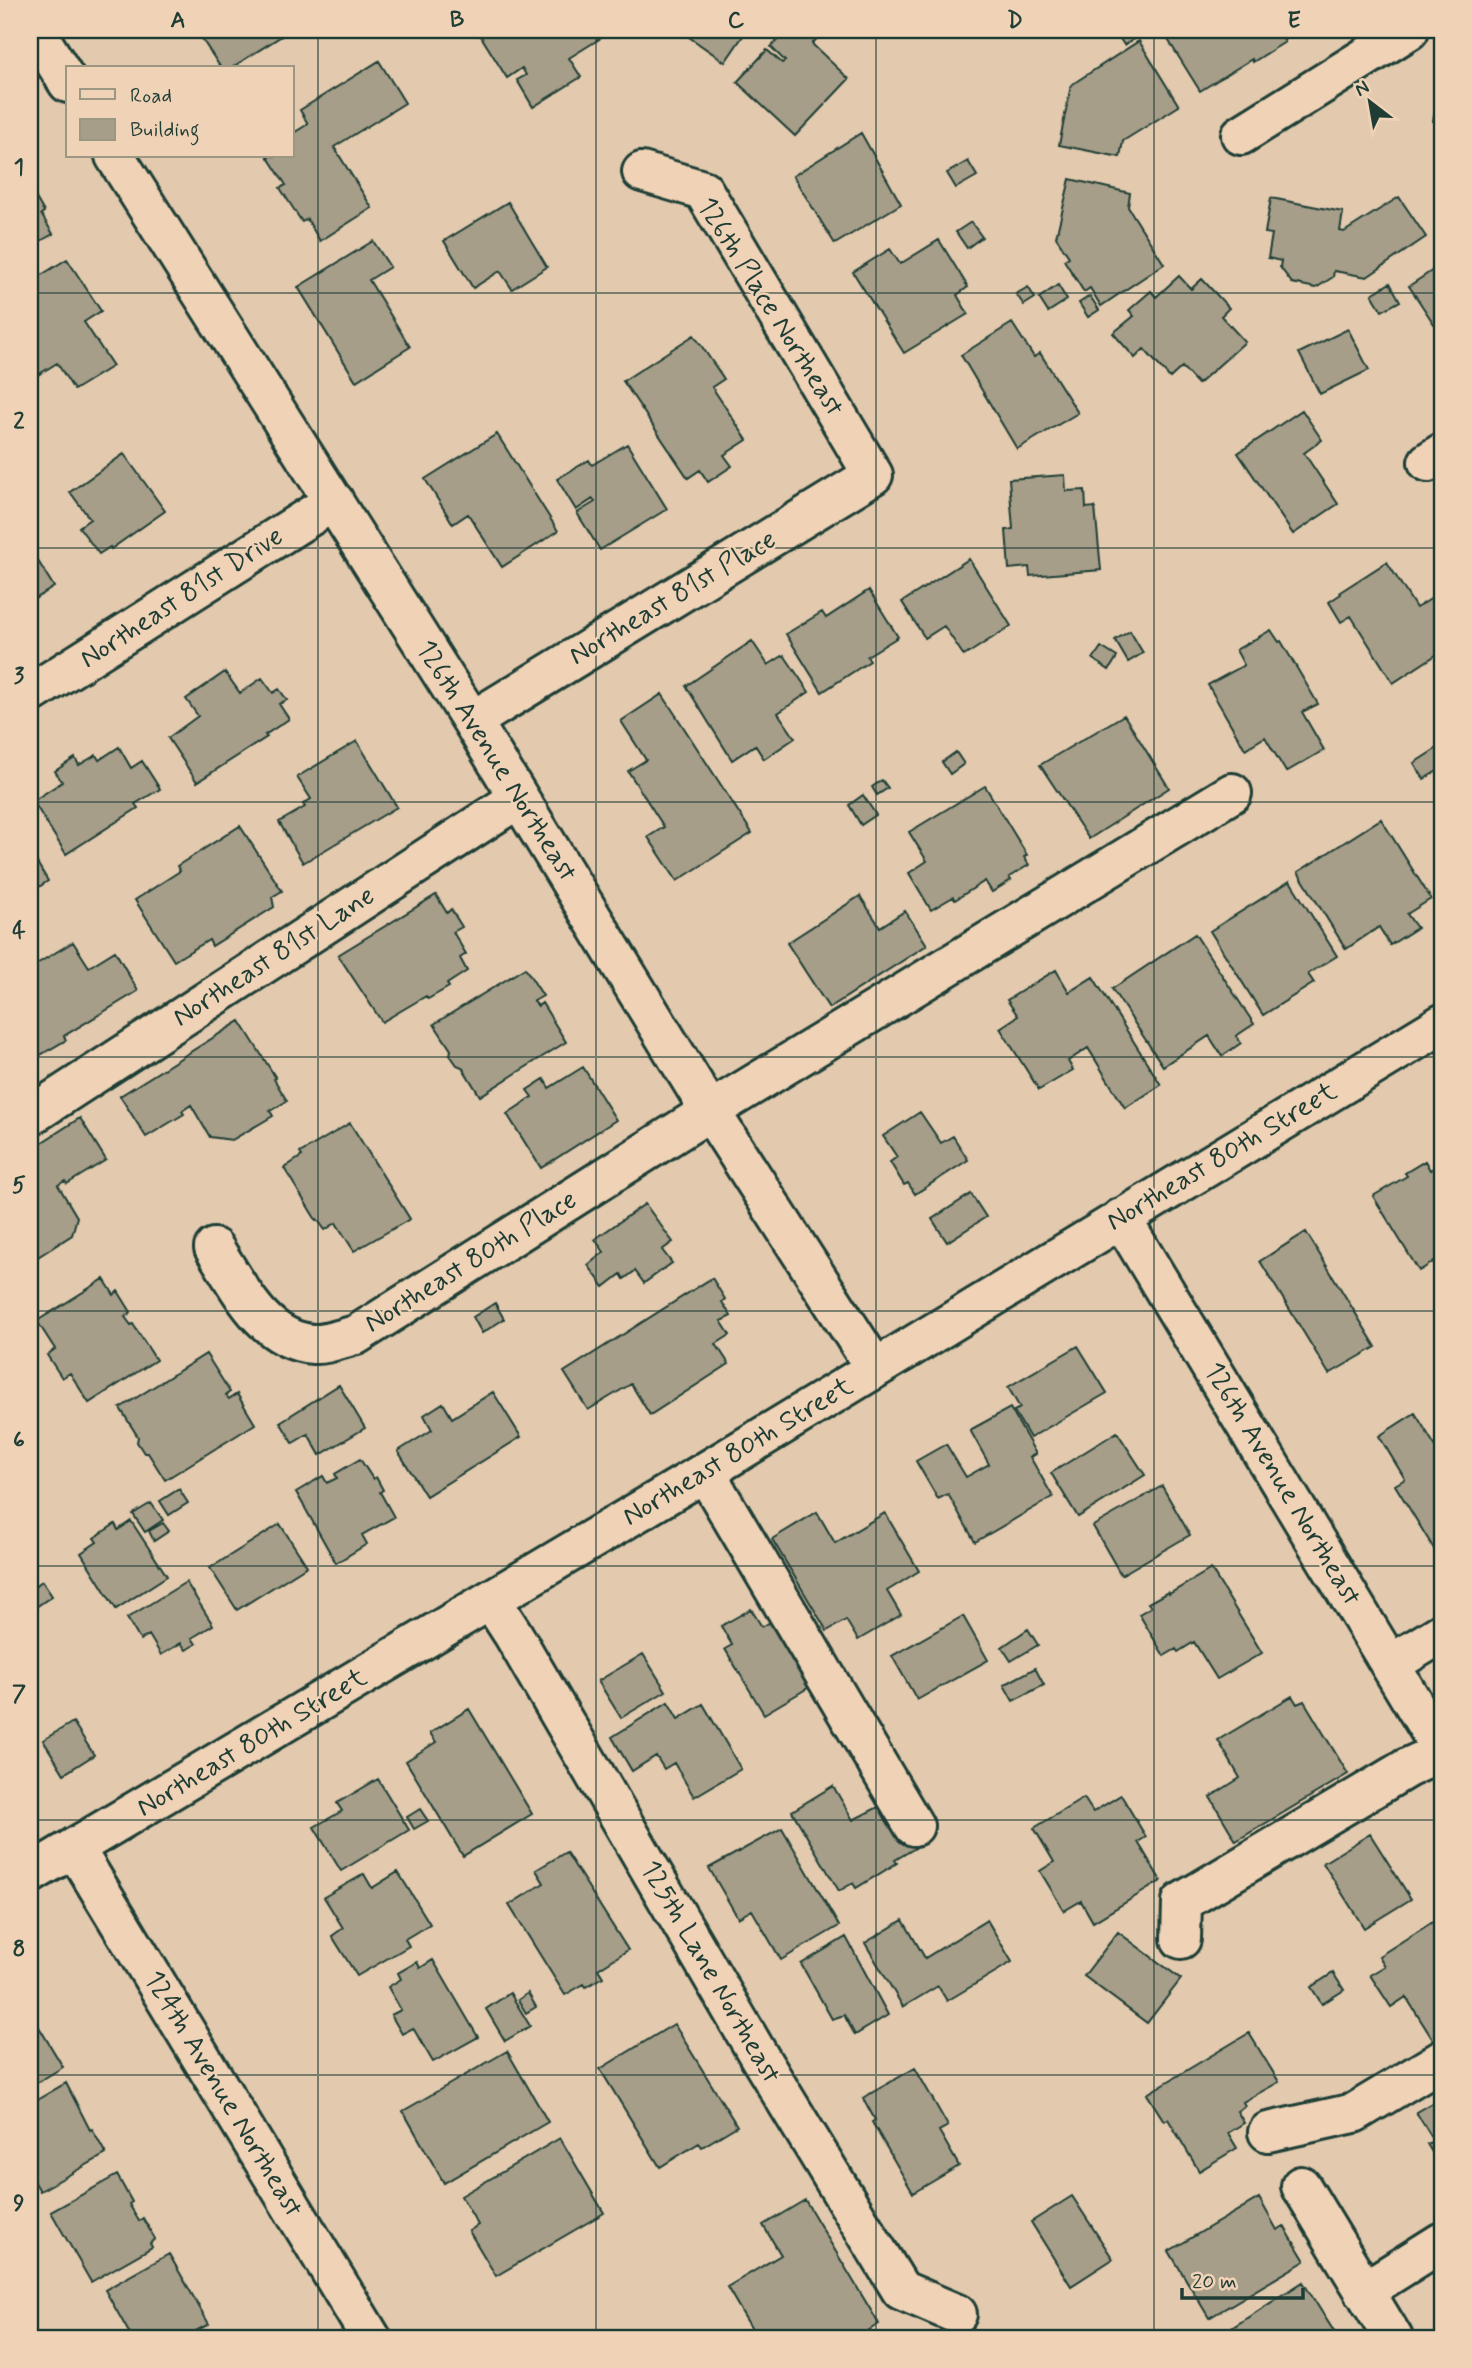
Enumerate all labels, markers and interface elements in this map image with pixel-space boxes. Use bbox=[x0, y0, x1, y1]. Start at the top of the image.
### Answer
text: A bbox=[170, 6, 186, 36]
text: B bbox=[450, 6, 465, 36]
text: C bbox=[728, 6, 745, 36]
text: D bbox=[1007, 6, 1023, 36]
text: E bbox=[1287, 6, 1301, 36]
legend bbox=[66, 66, 294, 158]
north arrow bbox=[1336, 66, 1406, 136]
text: N bbox=[1350, 75, 1374, 103]
text: Road bbox=[130, 82, 172, 110]
text: Building bbox=[130, 116, 200, 146]
text: 1 bbox=[14, 153, 24, 183]
street label: 126th Place Northeast bbox=[688, 191, 853, 424]
text: 2 bbox=[13, 407, 25, 437]
street label: Northeast 81st Drive bbox=[73, 518, 291, 678]
street label: Northeast 81st Place bbox=[562, 521, 784, 675]
street label: 126th Avenue Northeast bbox=[407, 633, 586, 889]
text: 3 bbox=[14, 662, 25, 692]
street label: Northeast 81st Lane bbox=[166, 878, 382, 1036]
text: 4 bbox=[12, 916, 26, 946]
street label: Northeast 80th Street bbox=[1100, 1073, 1344, 1240]
text: 5 bbox=[12, 1171, 26, 1201]
street label: Northeast 80th Place bbox=[358, 1182, 584, 1342]
street label: 126th Avenue Northeast bbox=[1195, 1355, 1370, 1613]
street label: Northeast 80th Street bbox=[616, 1368, 860, 1535]
text: 6 bbox=[13, 1426, 25, 1456]
street label: Northeast 80th Street bbox=[130, 1659, 374, 1826]
text: 7 bbox=[12, 1680, 26, 1710]
street label: 125th Lane Northeast bbox=[631, 1854, 789, 2091]
text: 8 bbox=[13, 1935, 25, 1965]
street label: 124th Avenue Northeast bbox=[135, 1964, 312, 2225]
text: 9 bbox=[13, 2189, 25, 2219]
scale bar bbox=[1182, 2256, 1302, 2300]
text: 20 m bbox=[1192, 2268, 1237, 2296]

